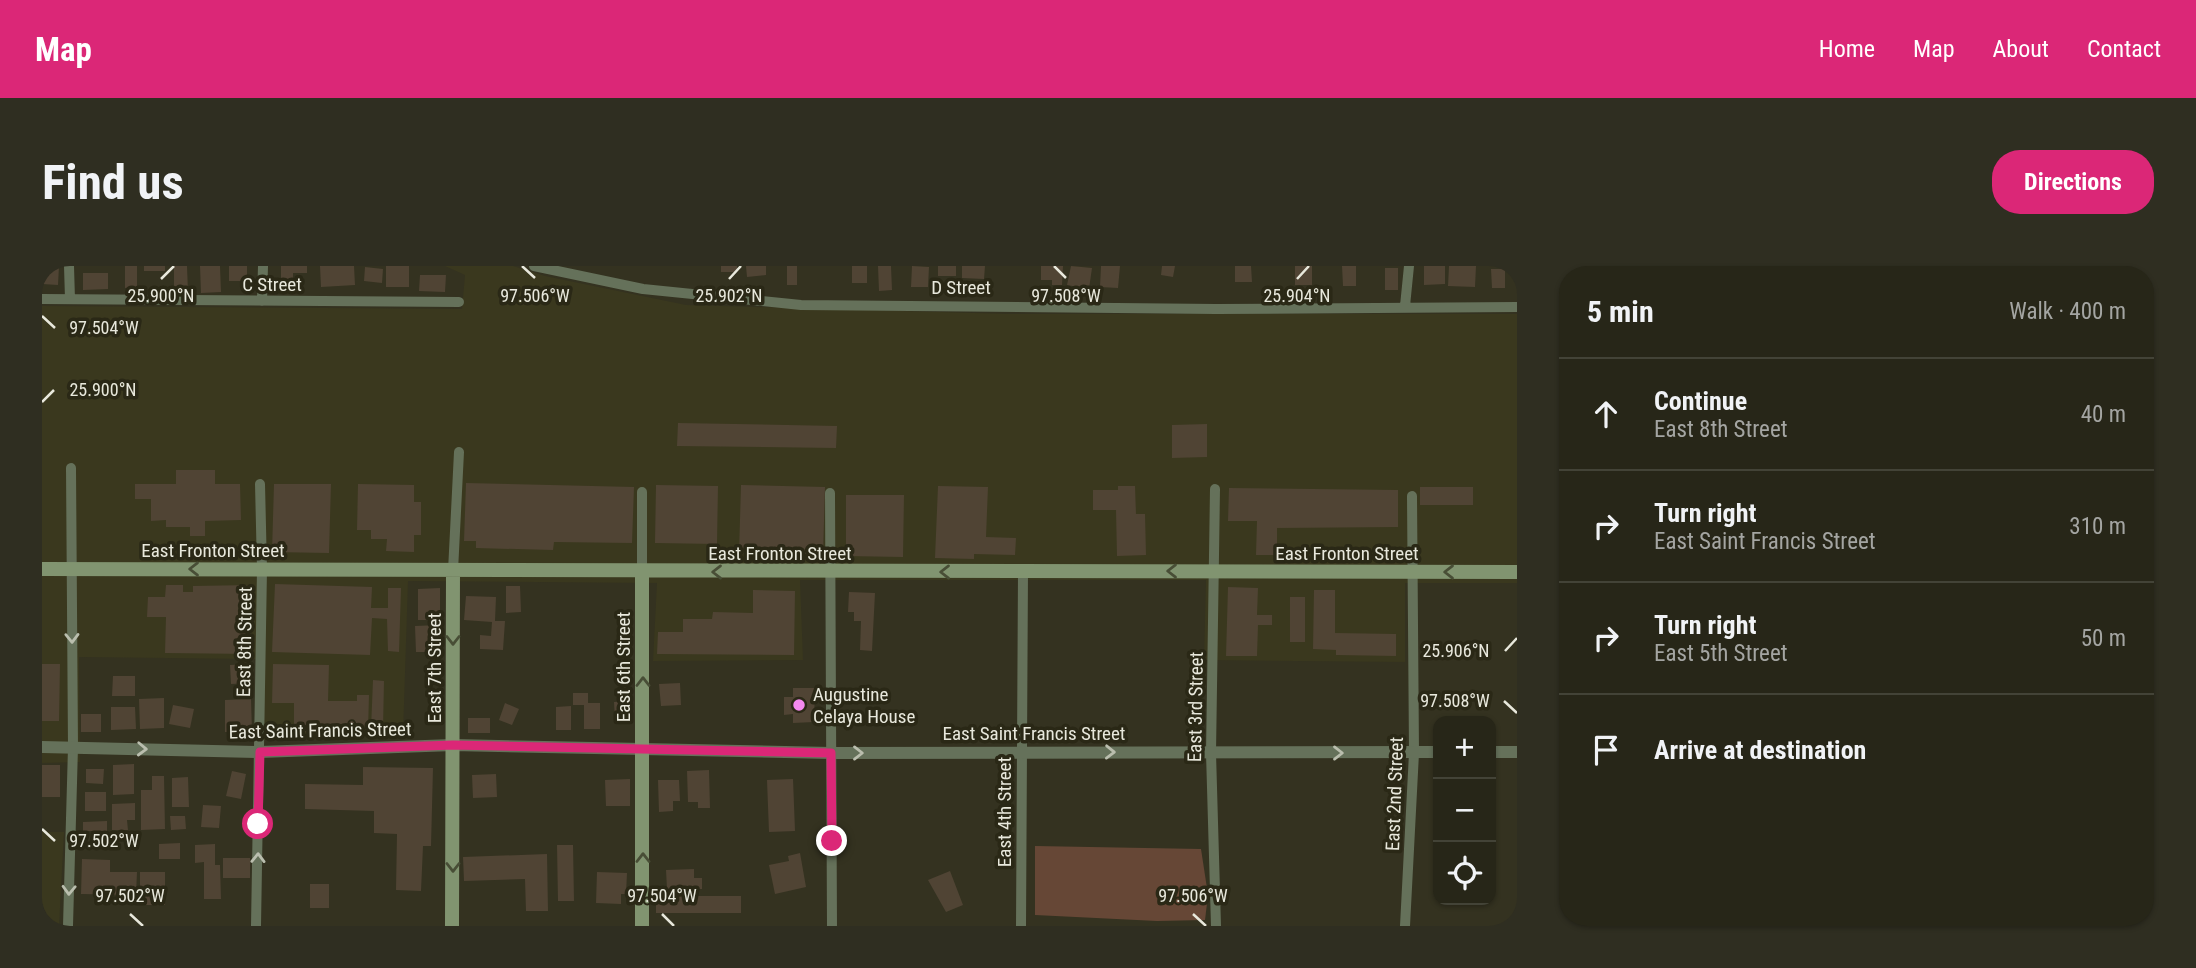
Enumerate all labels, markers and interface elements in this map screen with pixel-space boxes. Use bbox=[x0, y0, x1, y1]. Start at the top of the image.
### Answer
text: Map bbox=[35, 30, 92, 69]
text: Home bbox=[1819, 35, 1875, 63]
text: Map bbox=[1913, 35, 1955, 63]
text: About bbox=[1993, 35, 2049, 63]
text: Contact bbox=[2087, 35, 2161, 63]
button: Directions bbox=[1992, 150, 2154, 214]
text: Find us bbox=[42, 154, 184, 211]
street label: C Street bbox=[242, 273, 302, 296]
street label: D Street bbox=[931, 276, 991, 299]
text: 25.900°N bbox=[127, 285, 195, 306]
text: 97.506°W bbox=[500, 285, 570, 306]
text: 25.902°N bbox=[695, 285, 763, 306]
text: 97.508°W bbox=[1031, 285, 1101, 306]
text: 25.904°N bbox=[1263, 285, 1331, 306]
text: 5 min bbox=[1587, 294, 1654, 329]
text: Walk · 400 m bbox=[2009, 298, 2126, 325]
text: 97.504°W bbox=[69, 317, 139, 338]
text: 25.900°N bbox=[69, 379, 137, 400]
text: Continue bbox=[1654, 386, 1747, 416]
icon: ahead bbox=[1587, 395, 1625, 433]
text: 40 m bbox=[2081, 401, 2126, 428]
text: East 8th Street bbox=[1654, 416, 1787, 443]
text: Turn right bbox=[1654, 498, 1756, 528]
icon: right bbox=[1587, 507, 1625, 545]
text: 310 m bbox=[2069, 513, 2126, 540]
text: East Saint Francis Street bbox=[1654, 528, 1876, 555]
street label: East Fronton Street bbox=[141, 539, 285, 562]
street label: East Fronton Street bbox=[708, 542, 852, 565]
street label: East Fronton Street bbox=[1275, 542, 1419, 565]
one-way arrow bbox=[188, 561, 199, 577]
one-way arrow bbox=[1167, 563, 1177, 579]
one-way arrow bbox=[712, 564, 723, 579]
one-way arrow bbox=[939, 564, 950, 580]
one-way arrow bbox=[1443, 564, 1454, 580]
street label: East 8th Street bbox=[232, 587, 257, 697]
text: Turn right bbox=[1654, 610, 1756, 640]
street label: East 6th Street bbox=[612, 612, 635, 722]
street label: East 7th Street bbox=[423, 613, 446, 723]
icon: right bbox=[1587, 619, 1625, 657]
text: 50 m bbox=[2081, 625, 2126, 652]
one-way arrow bbox=[64, 633, 80, 644]
one-way arrow bbox=[445, 635, 461, 645]
text: 25.906°N bbox=[1422, 640, 1490, 661]
text: East 5th Street bbox=[1654, 640, 1787, 667]
street label: East 3rd Street bbox=[1183, 652, 1208, 762]
one-way arrow bbox=[635, 676, 650, 687]
place label: Augustine Celaya House bbox=[813, 683, 915, 728]
text: 97.508°W bbox=[1420, 690, 1490, 711]
marker: Augustine Celaya House bbox=[791, 697, 807, 713]
map controls bbox=[1433, 716, 1496, 905]
button: + bbox=[1433, 716, 1496, 779]
street label: East Saint Francis Street bbox=[228, 717, 412, 744]
street label: East Saint Francis Street bbox=[943, 722, 1126, 745]
icon: arrive bbox=[1587, 731, 1625, 769]
text: Arrive at destination bbox=[1654, 735, 1866, 765]
street label: East 2nd Street bbox=[1381, 737, 1408, 851]
one-way arrow bbox=[137, 741, 147, 757]
one-way arrow bbox=[854, 745, 864, 761]
one-way arrow bbox=[1105, 745, 1116, 760]
one-way arrow bbox=[1333, 745, 1344, 761]
street label: East 4th Street bbox=[993, 757, 1016, 867]
button: − bbox=[1433, 779, 1496, 842]
route start bbox=[242, 808, 273, 839]
route end bbox=[816, 825, 847, 856]
text: 97.502°W bbox=[69, 830, 139, 851]
button: locate bbox=[1433, 842, 1496, 905]
one-way arrow bbox=[250, 852, 265, 863]
one-way arrow bbox=[635, 852, 651, 863]
one-way arrow bbox=[445, 862, 461, 873]
one-way arrow bbox=[61, 885, 77, 895]
text: 97.502°W bbox=[95, 885, 165, 906]
text: 97.504°W bbox=[627, 885, 697, 906]
text: 97.506°W bbox=[1158, 885, 1228, 906]

